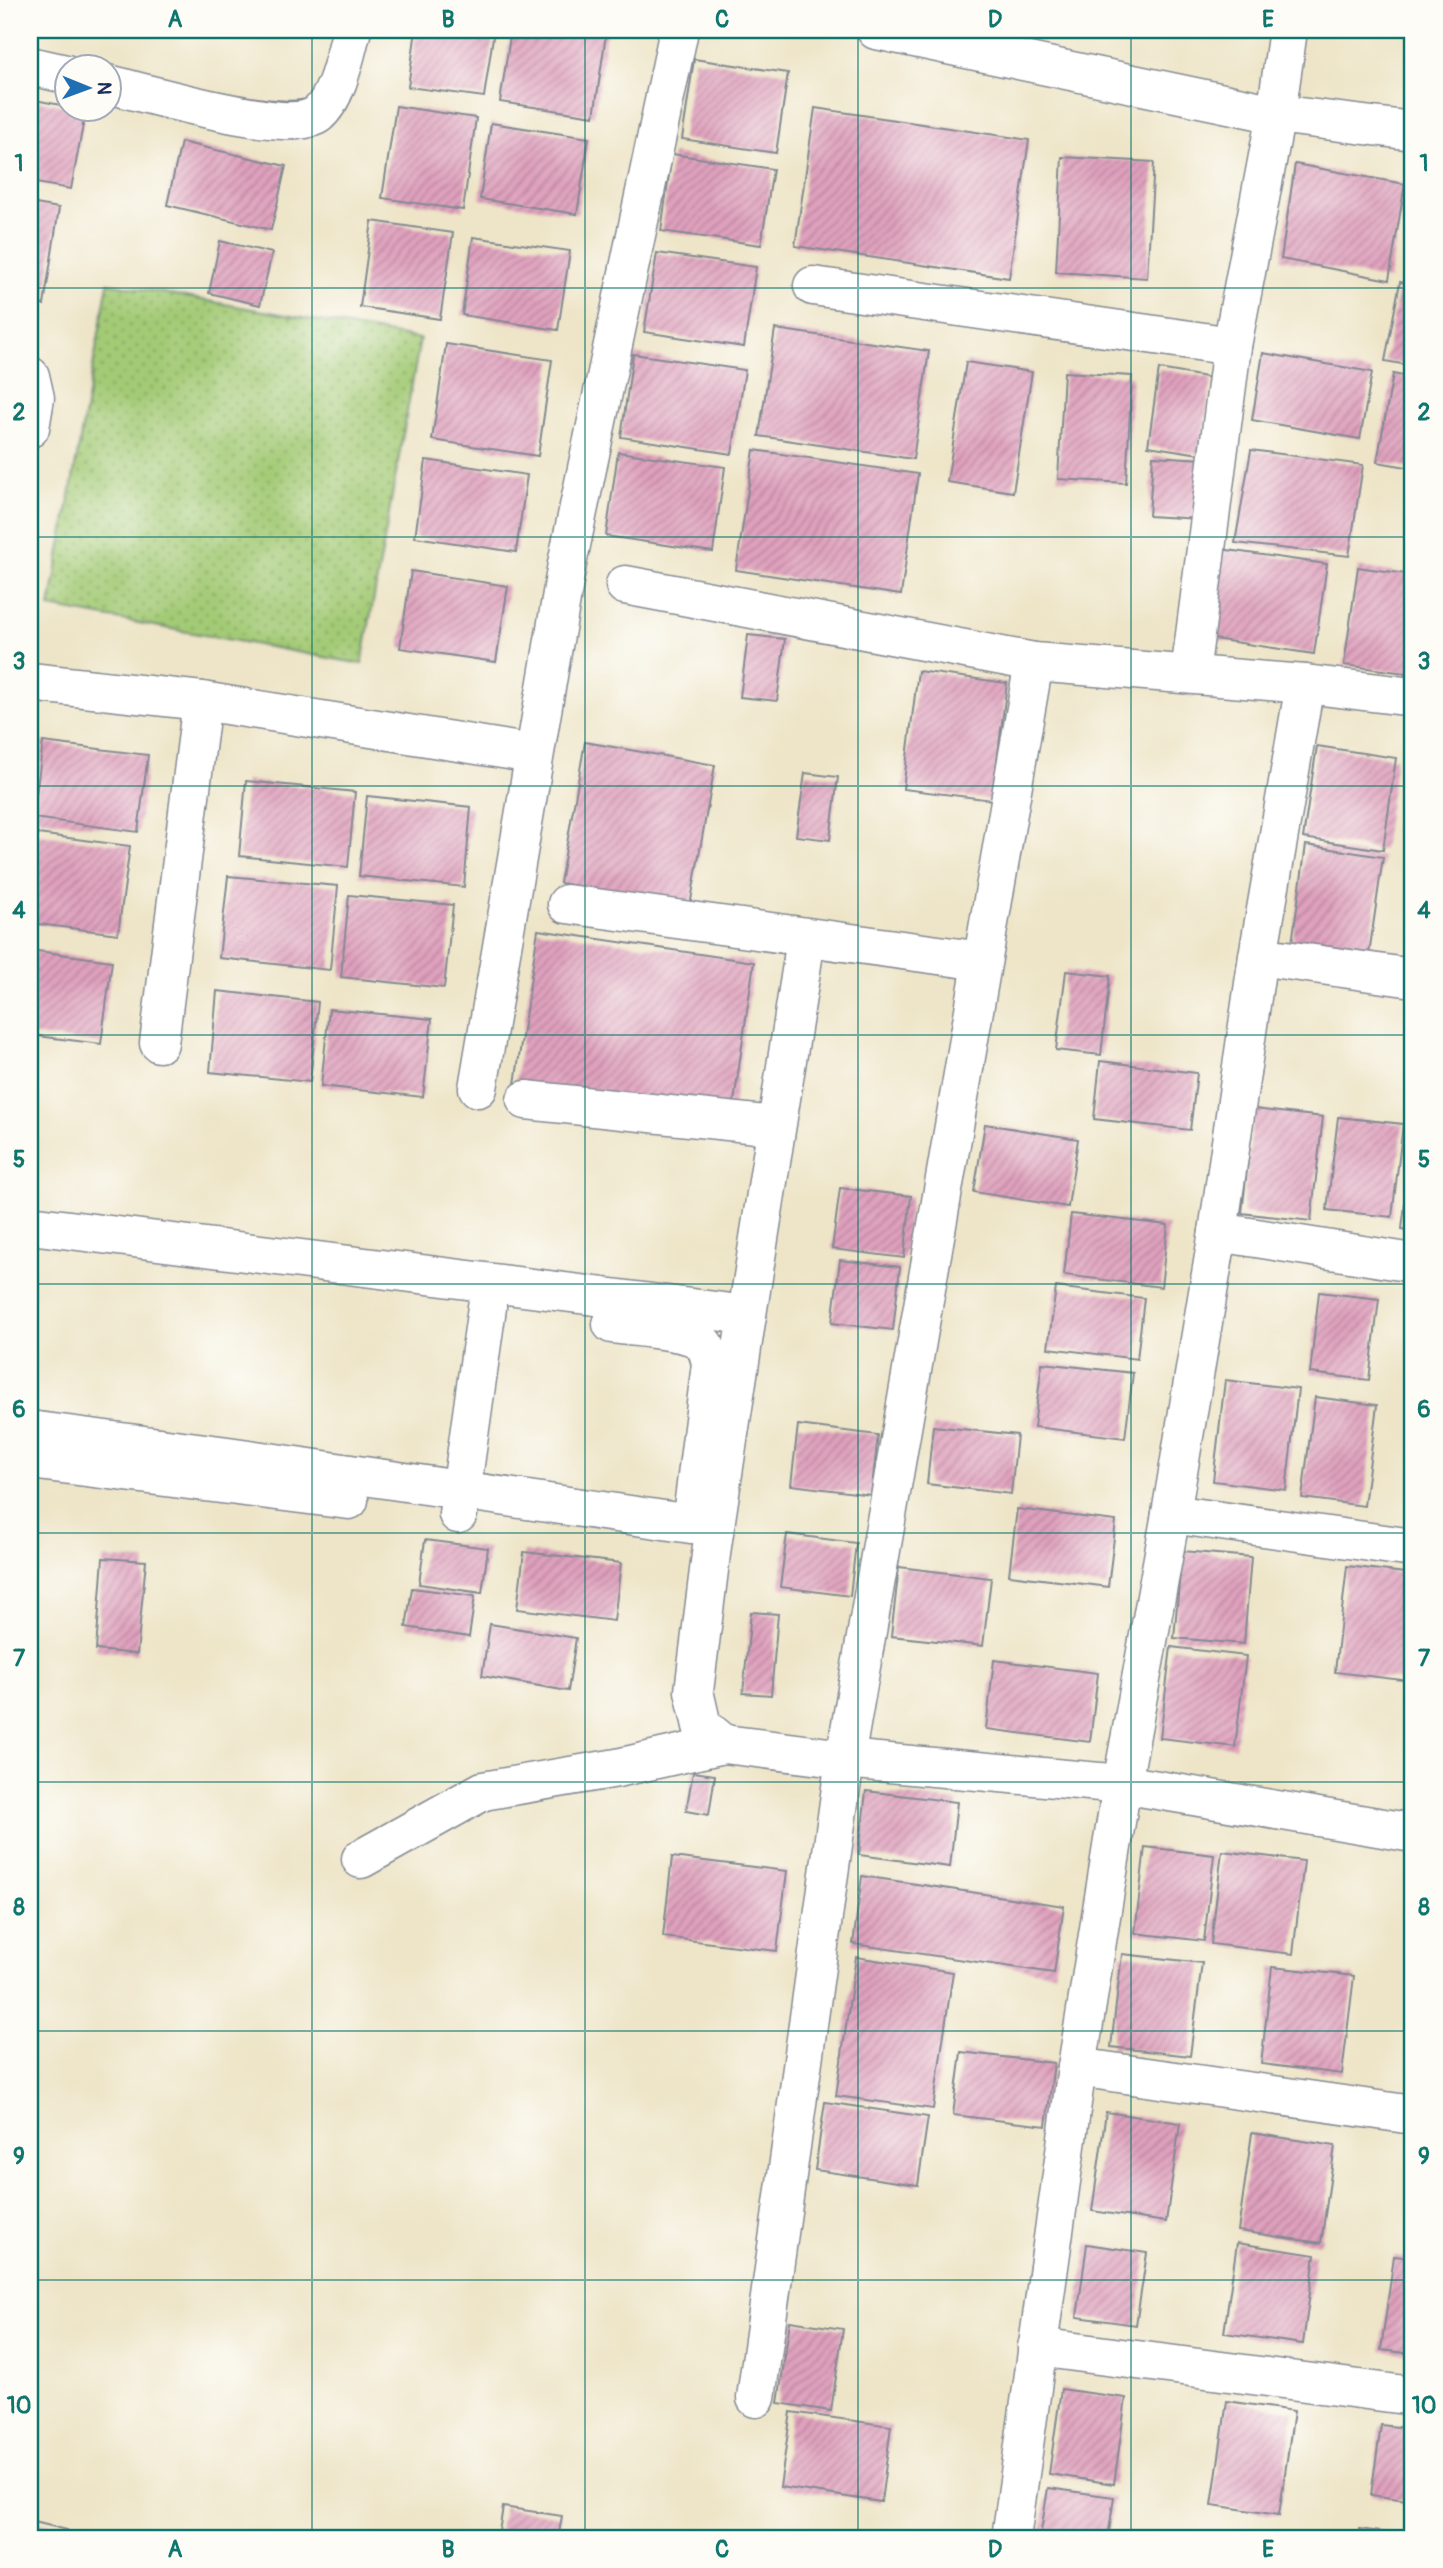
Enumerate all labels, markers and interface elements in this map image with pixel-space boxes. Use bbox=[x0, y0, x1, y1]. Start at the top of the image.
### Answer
text: A bbox=[168, 5, 183, 34]
text: B bbox=[441, 5, 455, 34]
text: C bbox=[715, 5, 729, 34]
text: D bbox=[988, 5, 1002, 34]
text: E bbox=[1262, 5, 1274, 34]
north arrow bbox=[52, 52, 122, 122]
text: N bbox=[92, 82, 116, 95]
text: 1 bbox=[15, 149, 24, 178]
text: 1 bbox=[1420, 149, 1429, 178]
text: 2 bbox=[13, 398, 26, 427]
text: 2 bbox=[1418, 398, 1431, 427]
text: 3 bbox=[13, 647, 25, 676]
text: 3 bbox=[1418, 647, 1430, 676]
text: 4 bbox=[12, 896, 26, 925]
text: 4 bbox=[1417, 896, 1431, 925]
text: 5 bbox=[13, 1145, 25, 1174]
text: 5 bbox=[1418, 1145, 1430, 1174]
text: 6 bbox=[12, 1395, 26, 1424]
text: 6 bbox=[1417, 1395, 1431, 1424]
text: 7 bbox=[13, 1644, 26, 1673]
text: 7 bbox=[1418, 1644, 1431, 1673]
text: 8 bbox=[13, 1893, 25, 1922]
text: 8 bbox=[1418, 1893, 1430, 1922]
text: 9 bbox=[13, 2142, 25, 2171]
text: 9 bbox=[1418, 2142, 1430, 2171]
text: 10 bbox=[7, 2391, 31, 2420]
text: 10 bbox=[1412, 2391, 1436, 2420]
text: A bbox=[168, 2535, 183, 2564]
text: B bbox=[441, 2535, 455, 2564]
text: C bbox=[715, 2535, 729, 2564]
text: D bbox=[988, 2535, 1002, 2564]
text: E bbox=[1262, 2535, 1274, 2564]

